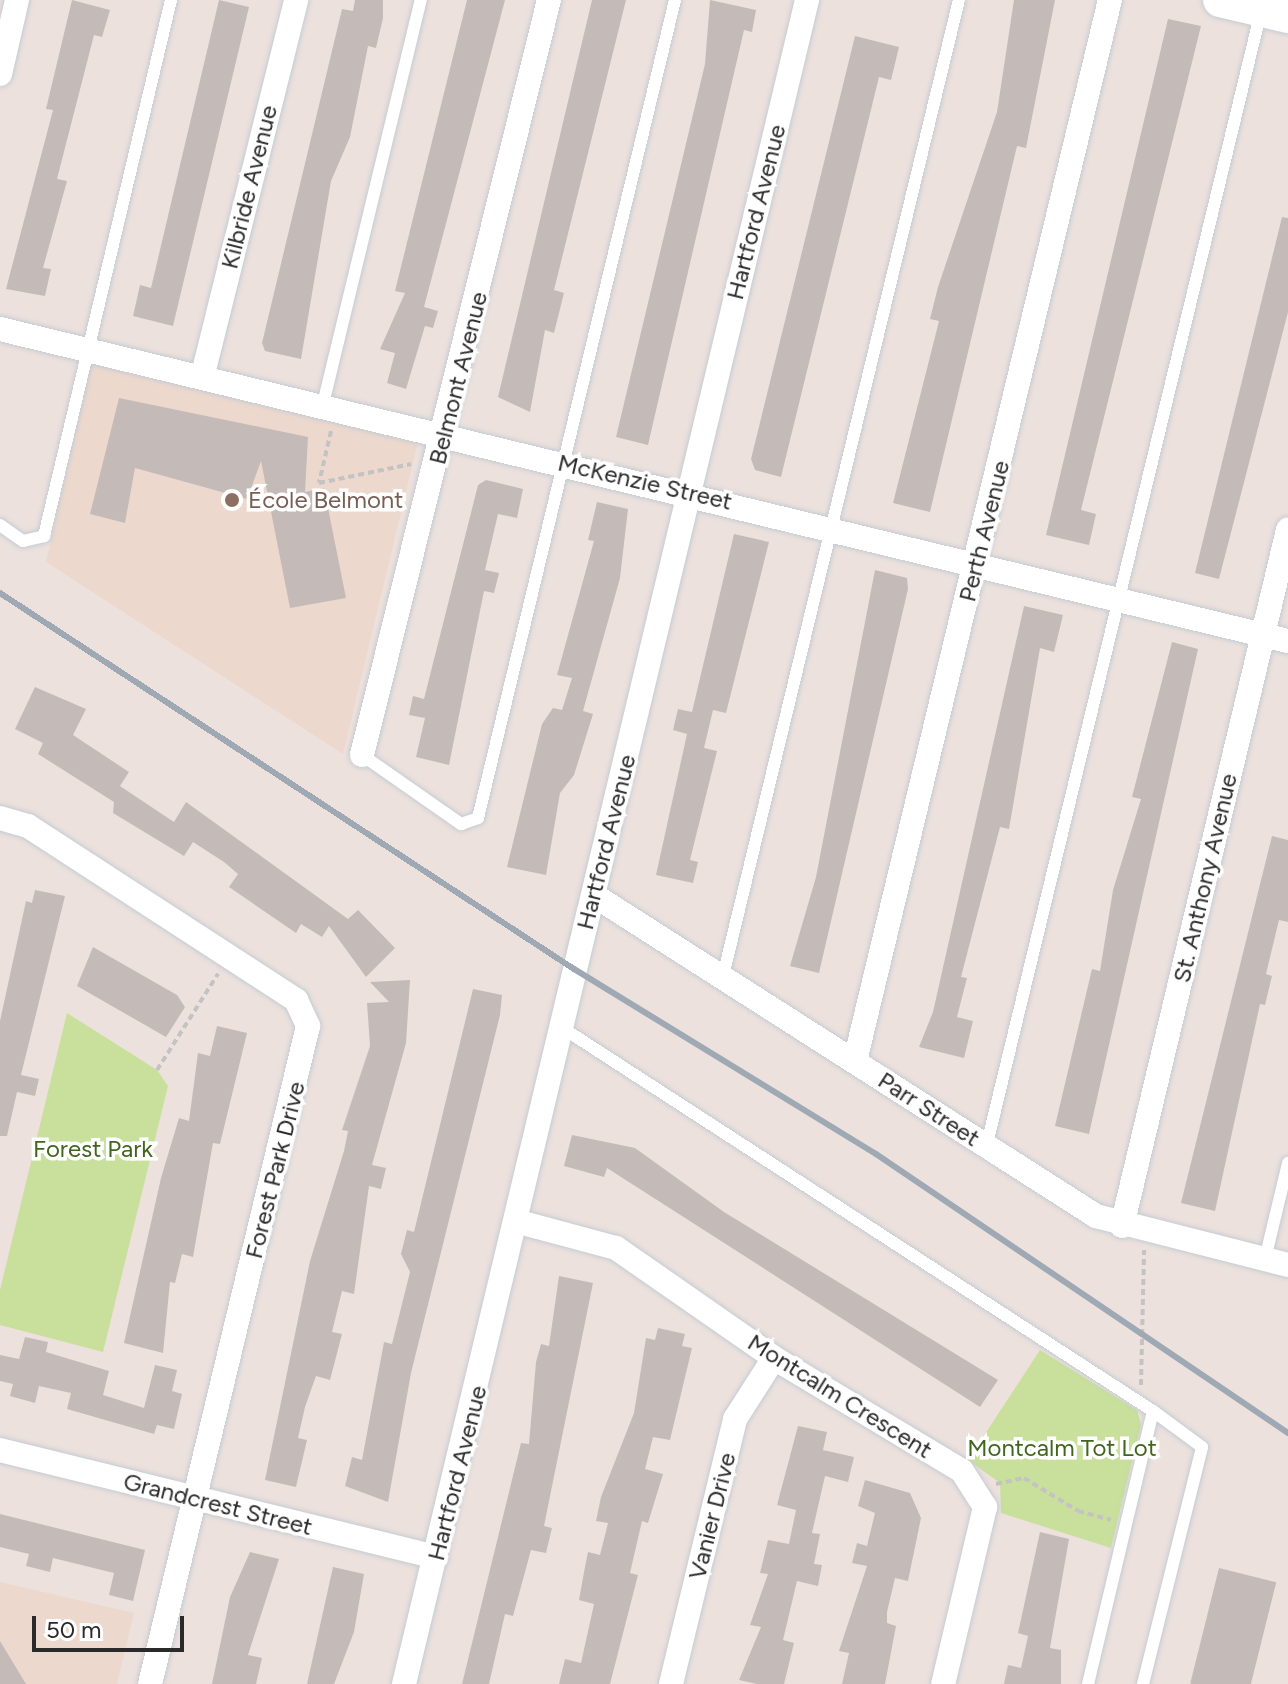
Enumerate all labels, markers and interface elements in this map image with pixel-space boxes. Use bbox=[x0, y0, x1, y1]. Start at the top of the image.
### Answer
street label: Kilbride Avenue bbox=[215, 102, 283, 272]
street label: Hartford Avenue bbox=[720, 121, 792, 303]
street label: Belmont Avenue bbox=[423, 289, 493, 467]
street label: McKenzie Street bbox=[555, 448, 735, 516]
street label: Perth Avenue bbox=[953, 457, 1015, 605]
place label: École Belmont bbox=[248, 486, 403, 514]
marker: École Belmont bbox=[223, 491, 241, 509]
street label: Hartford Avenue bbox=[570, 751, 642, 933]
street label: St. Anthony Avenue bbox=[1167, 771, 1243, 985]
street label: Parr Street bbox=[873, 1066, 985, 1152]
street label: Forest Park Drive bbox=[239, 1079, 311, 1261]
park label: Forest Park bbox=[33, 1135, 153, 1163]
street label: Montcalm Crescent bbox=[743, 1328, 937, 1464]
street label: Hartford Avenue bbox=[421, 1382, 493, 1564]
park label: Montcalm Tot Lot bbox=[967, 1434, 1157, 1462]
street label: Vanier Drive bbox=[682, 1450, 742, 1582]
street label: Grandcrest Street bbox=[121, 1467, 315, 1541]
scale bar bbox=[36, 1600, 188, 1650]
text: 50 m bbox=[46, 1615, 102, 1644]

